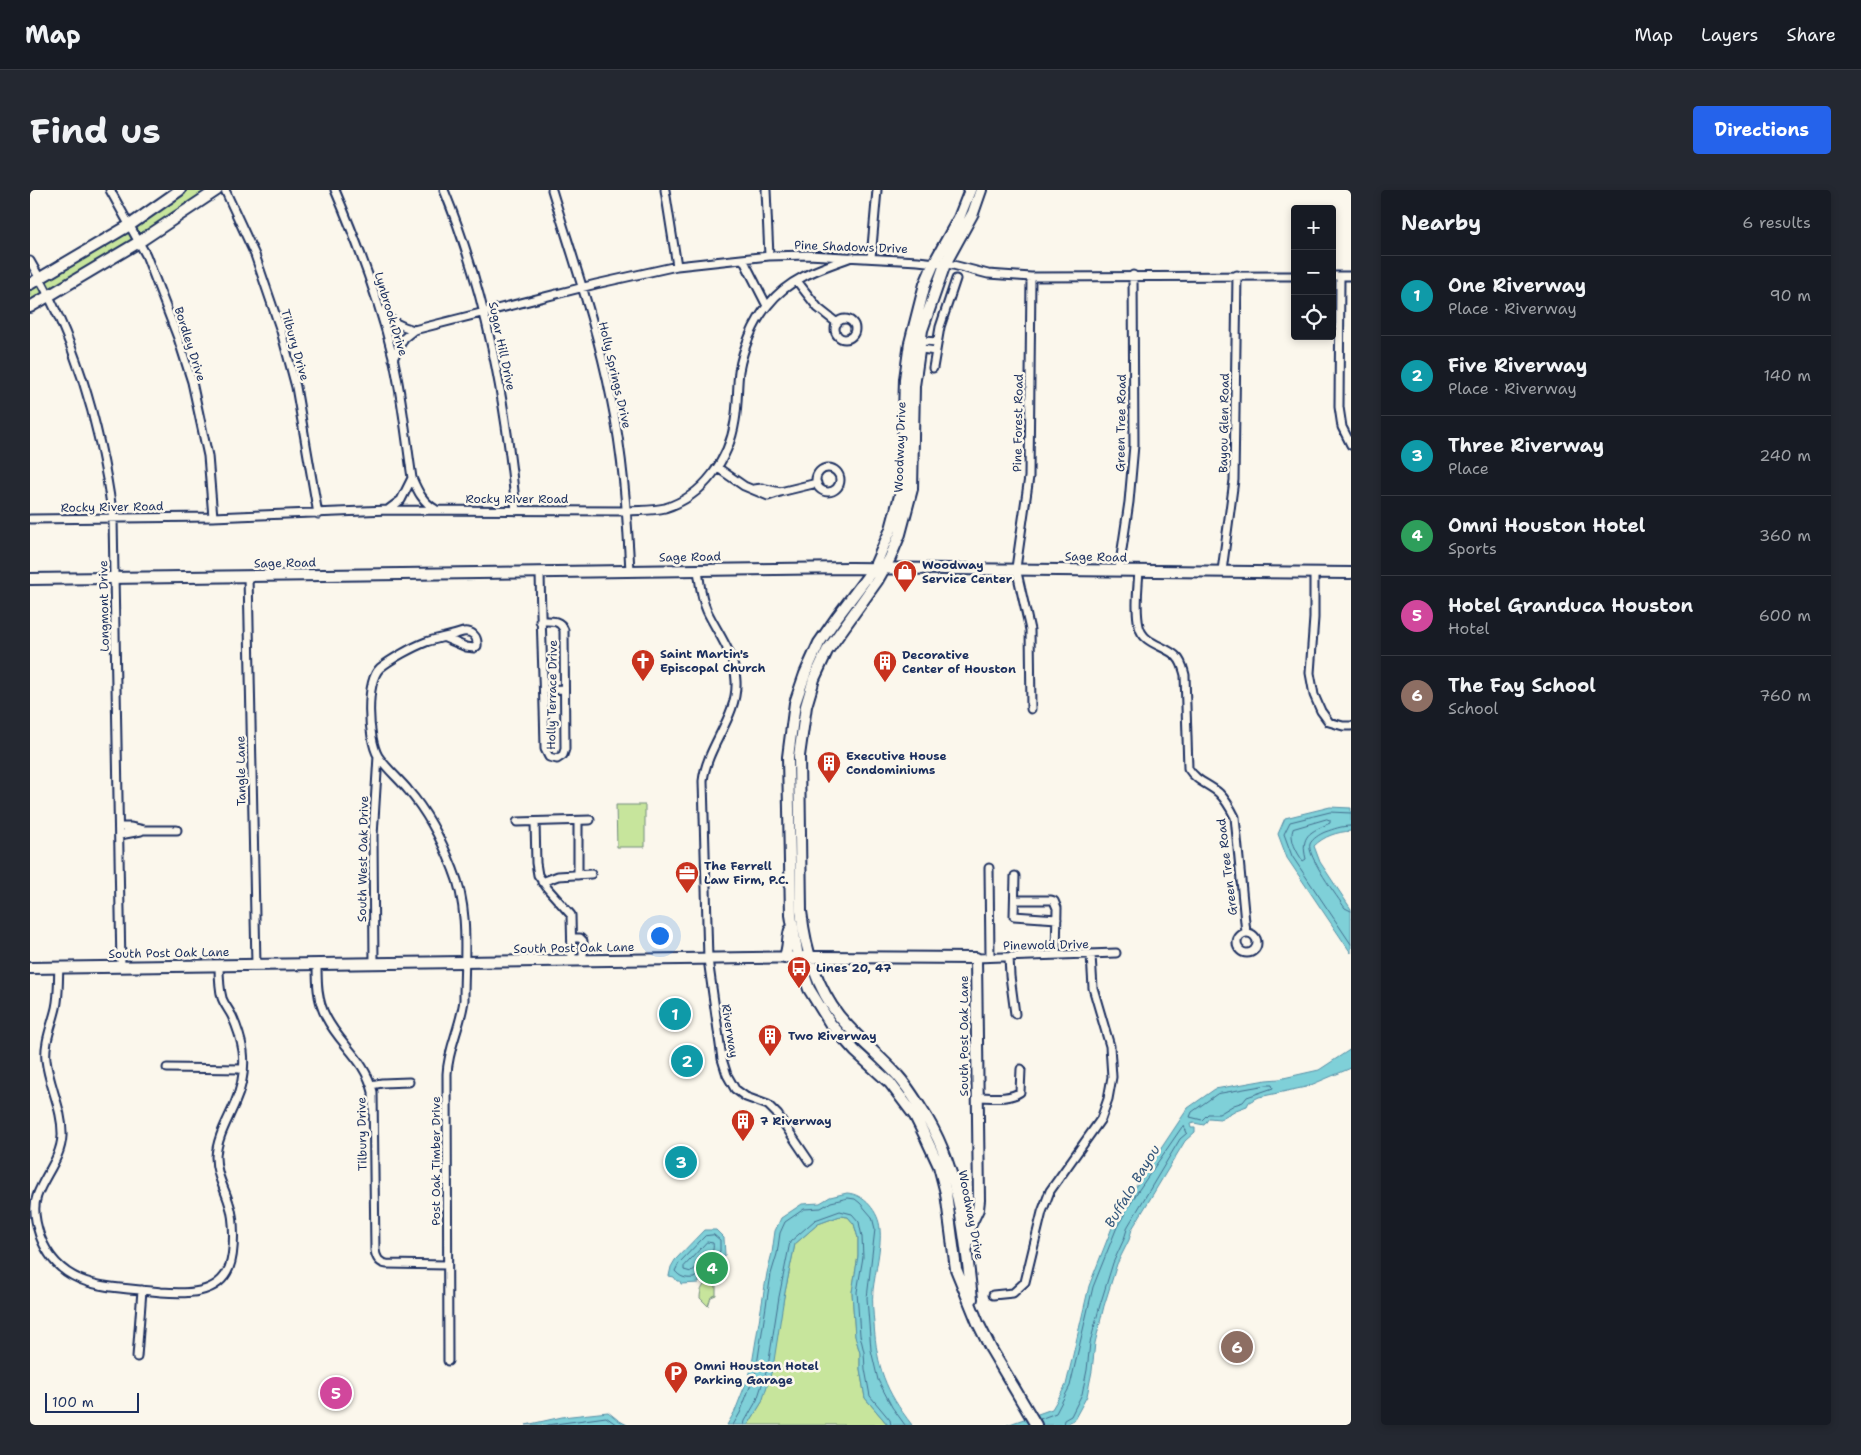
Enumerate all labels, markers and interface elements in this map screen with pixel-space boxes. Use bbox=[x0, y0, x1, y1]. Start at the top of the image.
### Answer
text: Map bbox=[25, 19, 81, 51]
text: Map bbox=[1635, 23, 1673, 47]
text: Layers bbox=[1701, 23, 1758, 47]
text: Share bbox=[1786, 23, 1836, 47]
button: Directions bbox=[1693, 106, 1831, 154]
text: Find us bbox=[30, 107, 161, 154]
map controls bbox=[1291, 205, 1336, 340]
button: + bbox=[1291, 205, 1336, 250]
text: Nearby bbox=[1401, 209, 1481, 237]
text: 6 results bbox=[1742, 212, 1811, 233]
street label: Pine Shadows Drive bbox=[794, 237, 908, 257]
button: − bbox=[1291, 250, 1336, 295]
street label: Lynbrook Drive bbox=[371, 270, 411, 358]
text: One Riverway bbox=[1448, 273, 1586, 298]
text: 1 bbox=[1413, 285, 1421, 306]
text: 90 m bbox=[1770, 285, 1811, 306]
button: locate bbox=[1291, 295, 1336, 340]
text: Place · Riverway bbox=[1448, 298, 1577, 319]
street label: Sugar Hill Drive bbox=[485, 300, 519, 392]
street label: Bordley Drive bbox=[170, 305, 210, 384]
street label: Tilbury Drive bbox=[277, 307, 313, 383]
street label: Holly Springs Drive bbox=[595, 320, 635, 430]
text: Five Riverway bbox=[1448, 353, 1587, 378]
text: 2 bbox=[1411, 365, 1423, 386]
text: 140 m bbox=[1764, 365, 1811, 386]
street label: Bayou Glen Road bbox=[1215, 372, 1233, 473]
street label: Pine Forest Road bbox=[1009, 373, 1027, 472]
street label: Green Tree Road bbox=[1112, 374, 1130, 472]
text: Place · Riverway bbox=[1448, 378, 1577, 399]
street label: Woodway Drive bbox=[890, 401, 910, 493]
text: Three Riverway bbox=[1448, 433, 1604, 458]
text: 3 bbox=[1411, 445, 1423, 466]
text: 240 m bbox=[1759, 445, 1811, 466]
text: Place bbox=[1448, 458, 1489, 479]
street label: Rocky River Road bbox=[466, 491, 569, 507]
street label: Rocky River Road bbox=[60, 498, 164, 516]
text: Omni Houston Hotel bbox=[1448, 513, 1645, 538]
text: 4 bbox=[1411, 525, 1423, 546]
text: 360 m bbox=[1759, 525, 1811, 546]
text: Sports bbox=[1448, 538, 1497, 559]
street label: Sage Road bbox=[659, 548, 722, 566]
street label: Sage Road bbox=[1065, 548, 1128, 566]
street label: Sage Road bbox=[254, 554, 317, 572]
place label: Woodway Service Center bbox=[922, 557, 1013, 587]
shop icon: Woodway Service Center bbox=[892, 559, 918, 593]
street label: Longmont Drive bbox=[95, 560, 113, 652]
text: Hotel Granduca Houston bbox=[1448, 593, 1693, 618]
text: 5 bbox=[1412, 605, 1422, 626]
text: 600 m bbox=[1759, 605, 1811, 626]
text: Hotel bbox=[1448, 618, 1489, 639]
street label: Holly Terrace Drive bbox=[543, 640, 561, 750]
place label: Saint Martin's Episcopal Church bbox=[660, 646, 766, 676]
place label: Decorative Center of Houston bbox=[902, 647, 1016, 677]
church icon: Saint Martin's Episcopal Church bbox=[630, 648, 656, 682]
building icon: Decorative Center of Houston bbox=[872, 649, 898, 683]
text: The Fay School bbox=[1448, 673, 1596, 698]
text: 6 bbox=[1411, 685, 1423, 706]
text: 760 m bbox=[1759, 685, 1811, 706]
text: School bbox=[1448, 698, 1498, 719]
street label: Tangle Lane bbox=[232, 735, 250, 806]
place label: Executive House Condominiums bbox=[846, 748, 947, 778]
building icon: Executive House Condominiums bbox=[816, 750, 842, 784]
street label: South West Oak Drive bbox=[354, 795, 372, 922]
street label: Green Tree Road bbox=[1213, 817, 1241, 917]
place label: The Ferrell Law Firm, P.C. bbox=[704, 858, 789, 888]
office icon: The Ferrell Law Firm, P.C. bbox=[674, 860, 700, 894]
your location bbox=[647, 923, 673, 949]
street label: Pinewold Drive bbox=[1003, 936, 1089, 954]
street label: South Post Oak Lane bbox=[513, 939, 635, 957]
street label: South Post Oak Lane bbox=[108, 944, 230, 962]
bus stop icon: Lines 20, 47 bbox=[786, 955, 812, 989]
place label: Lines 20, 47 bbox=[816, 960, 892, 976]
street label: South Post Oak Lane bbox=[956, 975, 972, 1097]
pin: 1 bbox=[659, 995, 691, 1033]
street label: Riverway bbox=[718, 1003, 742, 1059]
building icon: Two Riverway bbox=[757, 1023, 783, 1057]
place label: Two Riverway bbox=[788, 1028, 877, 1044]
pin: 2 bbox=[671, 1042, 703, 1080]
street label: Post Oak Timber Drive bbox=[428, 1096, 444, 1226]
street label: Tilbury Drive bbox=[353, 1097, 371, 1171]
building icon: 7 Riverway bbox=[730, 1108, 756, 1142]
place label: 7 Riverway bbox=[760, 1113, 832, 1129]
water label: Buffalo Bayou bbox=[1100, 1141, 1164, 1231]
pin: 3 bbox=[665, 1143, 697, 1181]
street label: Woodway Drive bbox=[954, 1169, 988, 1261]
pin: 4 bbox=[696, 1249, 728, 1287]
pin: 6 bbox=[1221, 1328, 1253, 1366]
place label: Omni Houston Hotel Parking Garage bbox=[694, 1358, 819, 1388]
parking icon: Omni Houston Hotel Parking Garage bbox=[663, 1360, 689, 1394]
pin: 5 bbox=[320, 1374, 352, 1412]
scale bar bbox=[45, 1390, 139, 1413]
text: 100 m bbox=[52, 1393, 94, 1411]

